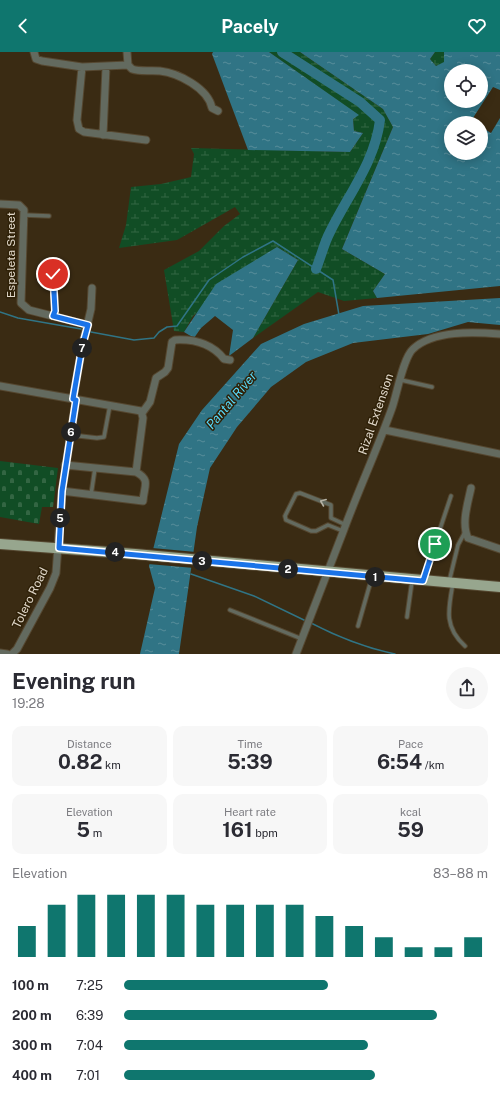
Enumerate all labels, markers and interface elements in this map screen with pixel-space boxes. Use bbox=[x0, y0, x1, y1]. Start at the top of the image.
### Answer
icon: back bbox=[12, 15, 34, 37]
icon: heart bbox=[466, 15, 488, 37]
text: Pacely bbox=[221, 16, 279, 37]
map controls bbox=[444, 64, 488, 160]
button: locate bbox=[444, 64, 488, 108]
button: layers bbox=[444, 116, 488, 160]
street label: Espeleta Street bbox=[4, 211, 18, 298]
pin bbox=[36, 257, 70, 291]
icon: check bbox=[42, 263, 64, 285]
pin: 7 bbox=[72, 338, 92, 358]
text: 7 bbox=[79, 342, 85, 354]
water label: Pantal River bbox=[203, 369, 260, 432]
street label: Rizal Extension bbox=[356, 372, 396, 456]
pin: 6 bbox=[61, 422, 81, 442]
text: 6 bbox=[67, 426, 75, 438]
one-way arrow bbox=[319, 498, 326, 506]
pin: 5 bbox=[50, 508, 70, 528]
text: 5 bbox=[56, 512, 64, 524]
pin bbox=[418, 527, 452, 561]
icon: arrive bbox=[424, 533, 446, 555]
pin: 4 bbox=[105, 542, 125, 562]
text: 4 bbox=[111, 546, 119, 558]
pin: 3 bbox=[192, 551, 212, 571]
text: 3 bbox=[198, 555, 206, 567]
pin: 2 bbox=[278, 559, 298, 579]
text: 2 bbox=[285, 563, 292, 575]
street label: Tolero Road bbox=[9, 565, 51, 631]
pin: 1 bbox=[365, 567, 385, 587]
text: 1 bbox=[373, 571, 377, 583]
button: share bbox=[446, 667, 488, 709]
text: Evening run bbox=[12, 668, 136, 694]
text: 19:28 bbox=[12, 696, 45, 711]
text: Distance bbox=[67, 738, 112, 750]
text: Time bbox=[237, 738, 263, 750]
text: Pace bbox=[398, 738, 423, 750]
text: 0.82 bbox=[58, 750, 102, 774]
text: 5:39 bbox=[227, 750, 273, 774]
text: 6:54 bbox=[377, 750, 422, 774]
text: km bbox=[102, 759, 121, 771]
text: /km bbox=[422, 759, 444, 771]
text: Elevation bbox=[66, 806, 113, 818]
text: Heart rate bbox=[224, 806, 276, 818]
text: kcal bbox=[400, 806, 421, 818]
text: 5 bbox=[76, 818, 90, 842]
text: 161 bbox=[222, 818, 253, 842]
text: 59 bbox=[397, 818, 424, 842]
text: m bbox=[90, 827, 102, 839]
text: bpm bbox=[253, 827, 278, 839]
text: Elevation bbox=[12, 866, 67, 881]
text: 83–88 m bbox=[433, 866, 488, 881]
text: 100 m bbox=[12, 978, 49, 993]
text: 7:25 bbox=[76, 978, 103, 993]
text: 200 m bbox=[12, 1008, 52, 1023]
text: 6:39 bbox=[76, 1008, 103, 1023]
text: 300 m bbox=[12, 1038, 52, 1053]
text: 7:04 bbox=[76, 1038, 103, 1053]
text: 400 m bbox=[12, 1068, 52, 1083]
text: 7:01 bbox=[76, 1068, 100, 1083]

